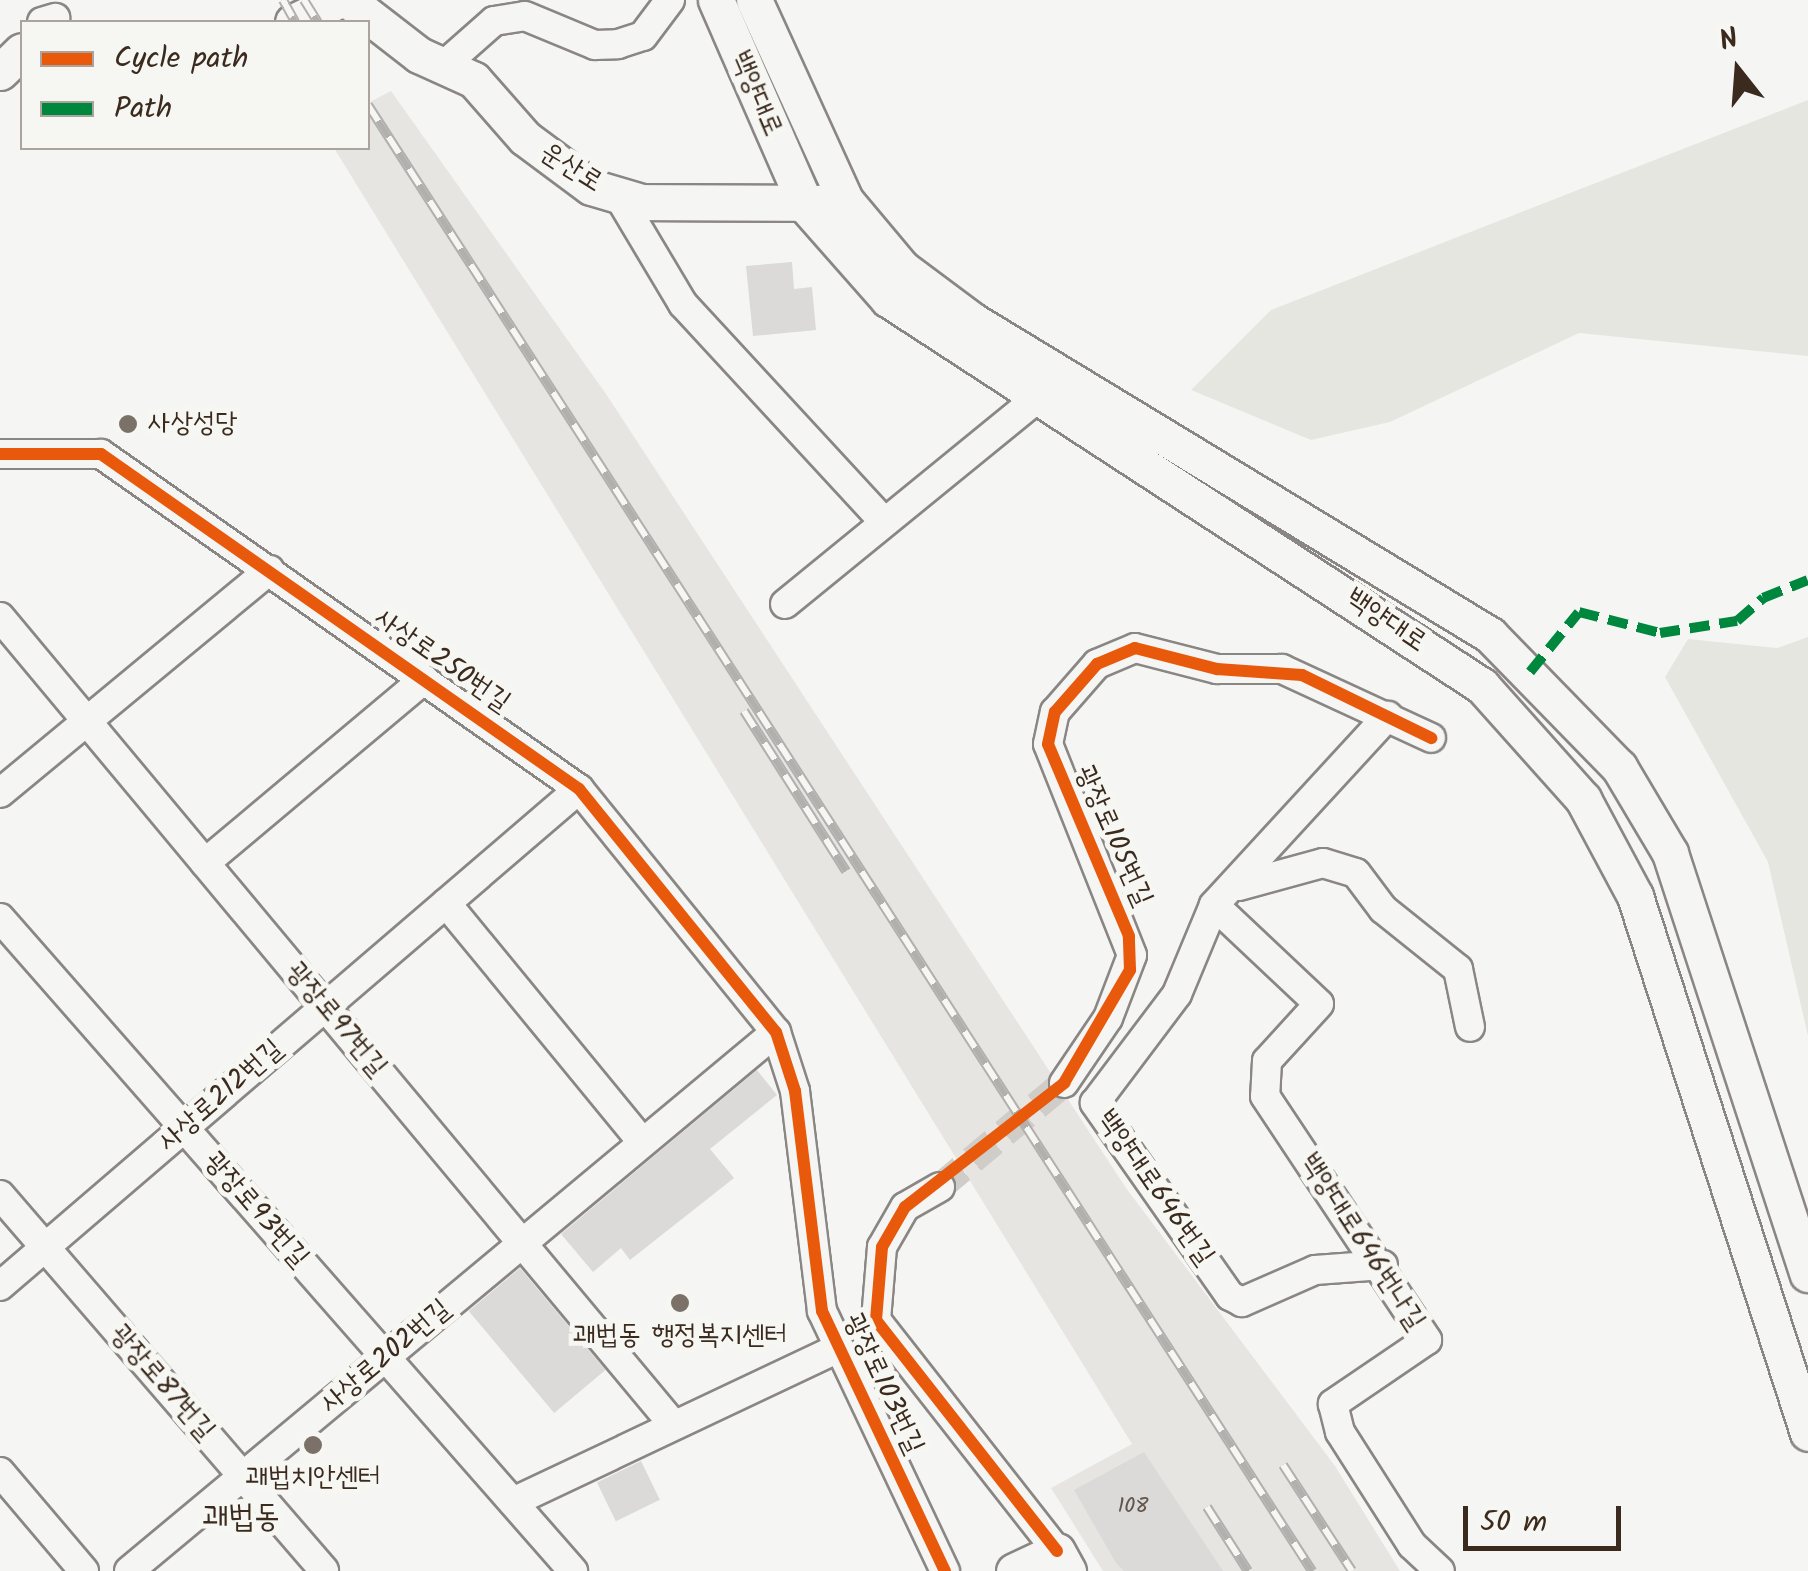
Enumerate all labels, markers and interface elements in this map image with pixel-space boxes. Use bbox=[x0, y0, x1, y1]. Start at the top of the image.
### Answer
text: N bbox=[1714, 17, 1744, 65]
legend bbox=[20, 20, 370, 150]
north arrow bbox=[1688, 20, 1788, 120]
text: Cycle path bbox=[114, 35, 248, 83]
street label: 백양대로 bbox=[723, 46, 789, 142]
text: Path bbox=[114, 85, 172, 133]
street label: 운산로 bbox=[533, 136, 609, 200]
place label: 사상성당 bbox=[148, 407, 238, 441]
marker: 사상성당 bbox=[117, 413, 139, 435]
street label: 백양대로 bbox=[1339, 582, 1433, 660]
street label: 사상로250번길 bbox=[368, 602, 516, 720]
street label: 광장로105번길 bbox=[1067, 760, 1159, 912]
street label: 광장로97번길 bbox=[278, 956, 394, 1084]
street label: 사상로212번길 bbox=[152, 1033, 290, 1159]
street label: 백양대로646번길 bbox=[1089, 1104, 1221, 1272]
street label: 광장로93번길 bbox=[197, 1145, 315, 1275]
street label: 백양대로646번나길 bbox=[1292, 1147, 1432, 1337]
marker: 괘법동 행정복지센터 bbox=[669, 1292, 691, 1314]
street label: 사상로202번길 bbox=[314, 1293, 458, 1421]
street label: 광장로103번길 bbox=[836, 1308, 930, 1460]
street label: 광장로87번길 bbox=[103, 1318, 221, 1448]
place label: 괘법동 행정복지센터 bbox=[573, 1319, 787, 1353]
marker: 괘법치안센터 bbox=[302, 1434, 324, 1456]
place label: 괘법치안센터 bbox=[245, 1461, 381, 1495]
scale bar bbox=[1468, 1486, 1626, 1548]
house number: 108 bbox=[1117, 1494, 1149, 1520]
district label: 괘법동 bbox=[202, 1499, 280, 1537]
text: 50 m bbox=[1480, 1499, 1547, 1547]

